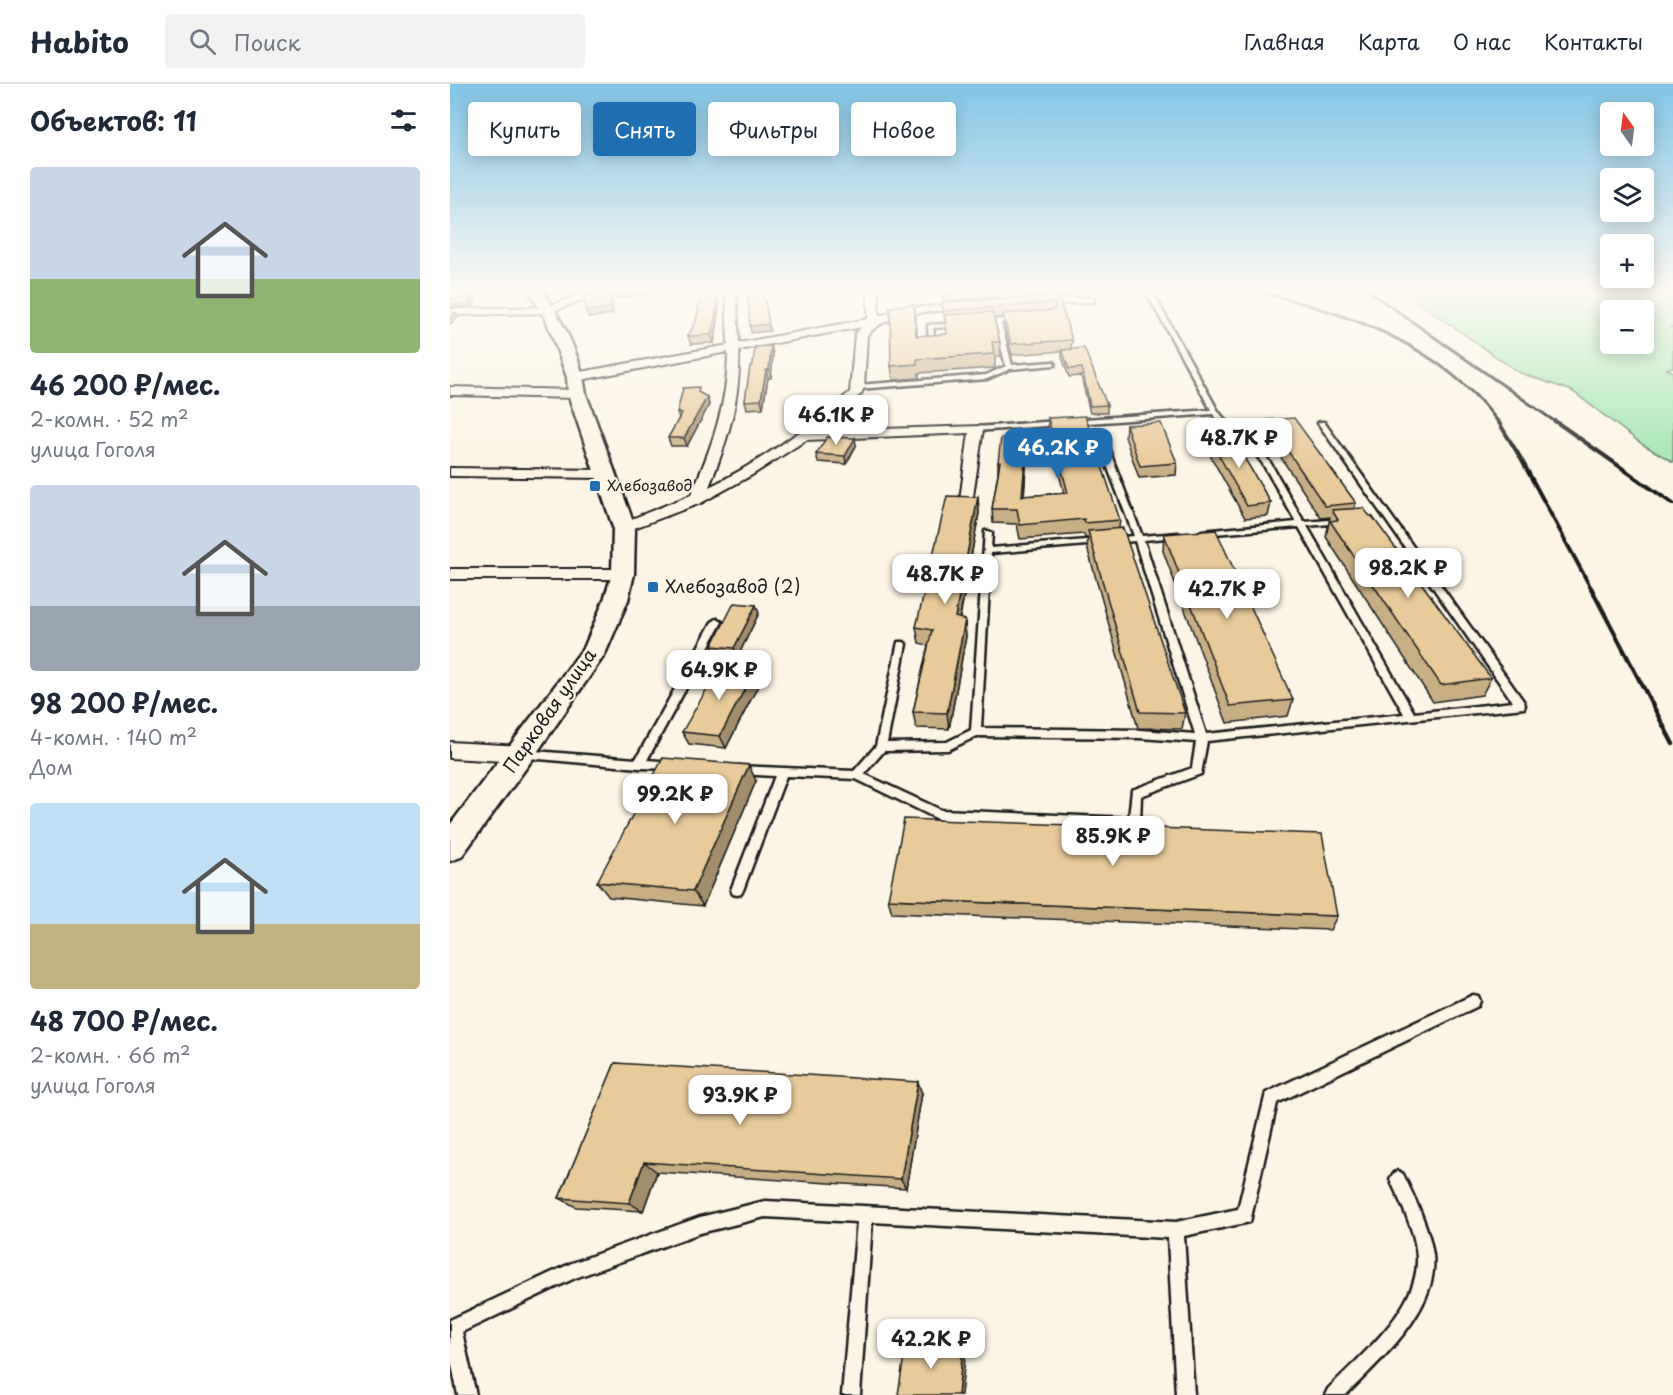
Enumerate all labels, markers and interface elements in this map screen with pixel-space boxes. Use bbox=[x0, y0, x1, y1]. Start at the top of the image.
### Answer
search box bbox=[165, 14, 585, 68]
text: Habito bbox=[30, 20, 129, 63]
icon: search bbox=[186, 25, 219, 58]
text: Поиск bbox=[234, 25, 301, 58]
text: Главная bbox=[1244, 25, 1325, 57]
text: Карта bbox=[1358, 25, 1420, 57]
text: О нас bbox=[1453, 25, 1511, 57]
text: Контакты bbox=[1544, 25, 1643, 57]
text: Объектов: 11 bbox=[30, 101, 197, 140]
chip: Купить bbox=[468, 102, 581, 156]
chip: Снять bbox=[593, 102, 696, 156]
chip: Фильтры bbox=[708, 102, 839, 156]
chip: Новое bbox=[851, 102, 956, 156]
north arrow bbox=[1600, 102, 1654, 156]
map controls bbox=[1600, 102, 1654, 354]
icon: filters bbox=[387, 104, 420, 137]
button: layers bbox=[1600, 168, 1654, 222]
icon: home bbox=[171, 206, 279, 314]
button: + bbox=[1600, 234, 1654, 288]
button: − bbox=[1600, 300, 1654, 354]
text: 46 200 ₽/мес. bbox=[30, 365, 221, 404]
pin: 46.1K ₽ bbox=[781, 395, 891, 446]
text: 46.1K ₽ bbox=[798, 399, 874, 429]
text: 2-комн. · 52 m² bbox=[30, 404, 189, 434]
pin: 48.7K ₽ bbox=[1184, 418, 1294, 469]
text: 48.7K ₽ bbox=[1200, 422, 1278, 452]
pin: 46.2K ₽ bbox=[1003, 428, 1113, 479]
text: 46.2K ₽ bbox=[1018, 432, 1099, 462]
text: улица Гоголя bbox=[30, 434, 156, 464]
place label: Хлебозавод bbox=[607, 473, 693, 496]
marker: Хлебозавод bbox=[588, 479, 602, 493]
icon: home bbox=[171, 524, 279, 632]
pin: 98.2K ₽ bbox=[1353, 548, 1463, 599]
text: 98.2K ₽ bbox=[1369, 552, 1447, 582]
pin: 48.7K ₽ bbox=[890, 554, 1000, 605]
text: 48.7K ₽ bbox=[906, 558, 984, 588]
pin: 42.7K ₽ bbox=[1172, 569, 1282, 620]
place label: Хлебозавод (2) bbox=[665, 572, 801, 599]
text: 42.7K ₽ bbox=[1188, 573, 1266, 603]
marker: Хлебозавод (2) bbox=[646, 580, 660, 594]
street label: Парковая улица bbox=[496, 642, 602, 778]
pin: 64.9K ₽ bbox=[664, 650, 774, 701]
text: 64.9K ₽ bbox=[680, 654, 758, 684]
text: 98 200 ₽/мес. bbox=[30, 683, 218, 722]
text: 4-комн. · 140 m² bbox=[30, 722, 197, 752]
text: Дом bbox=[30, 752, 73, 782]
pin: 99.2K ₽ bbox=[620, 774, 730, 825]
text: 99.2K ₽ bbox=[637, 778, 713, 808]
pin: 85.9K ₽ bbox=[1058, 816, 1168, 867]
text: 85.9K ₽ bbox=[1075, 820, 1151, 850]
icon: home bbox=[171, 842, 279, 950]
text: 48 700 ₽/мес. bbox=[30, 1001, 218, 1040]
text: 2-комн. · 66 m² bbox=[30, 1040, 191, 1070]
text: улица Гоголя bbox=[30, 1070, 156, 1100]
pin: 93.9K ₽ bbox=[685, 1075, 795, 1126]
text: 93.9K ₽ bbox=[702, 1079, 778, 1109]
pin: 42.2K ₽ bbox=[876, 1319, 986, 1370]
text: 42.2K ₽ bbox=[891, 1323, 971, 1353]

